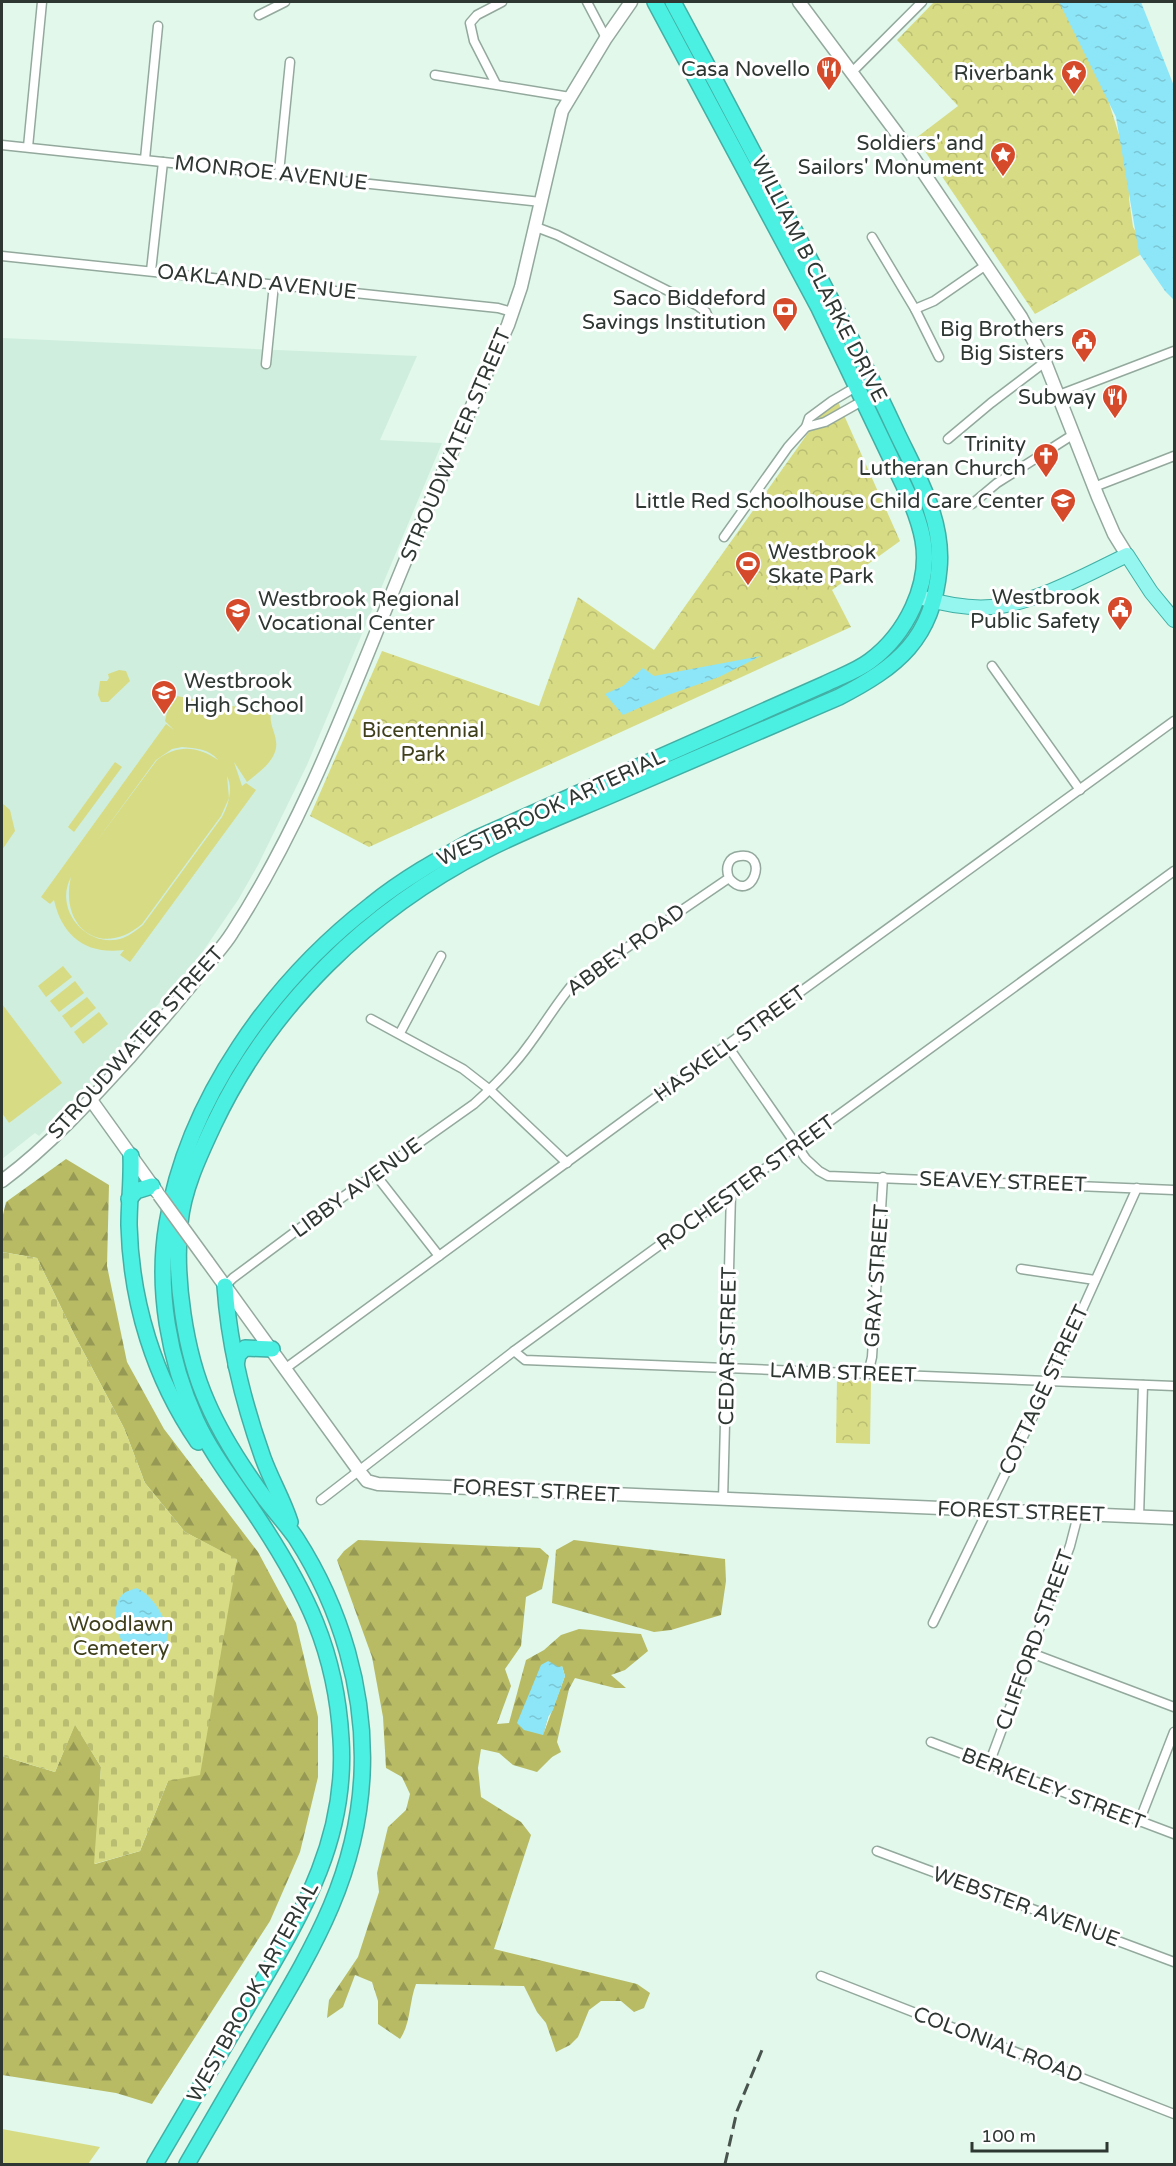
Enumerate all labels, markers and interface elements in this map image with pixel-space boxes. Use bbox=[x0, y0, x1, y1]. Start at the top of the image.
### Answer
restaurant icon: Casa Novello bbox=[814, 54, 844, 92]
place label: Casa Novello bbox=[681, 57, 810, 82]
place icon: Riverbank bbox=[1059, 58, 1089, 96]
place label: Riverbank bbox=[954, 61, 1054, 86]
place label: Soldiers' and Sailors' Monument bbox=[798, 131, 984, 180]
place icon: Soldiers' and Sailors' Monument bbox=[988, 140, 1018, 178]
street label: MONROE AVENUE bbox=[173, 150, 369, 196]
street label: WILLIAM B CLARKE DRIVE bbox=[746, 152, 892, 406]
street label: OAKLAND AVENUE bbox=[156, 259, 358, 305]
place label: Saco Biddeford Savings Institution bbox=[582, 286, 766, 335]
bank icon: Saco Biddeford Savings Institution bbox=[770, 295, 800, 333]
place label: Big Brothers Big Sisters bbox=[940, 317, 1064, 366]
street label: STROUDWATER STREET bbox=[396, 325, 516, 565]
public building icon: Big Brothers Big Sisters bbox=[1069, 326, 1099, 364]
restaurant icon: Subway bbox=[1100, 382, 1130, 420]
place label: Subway bbox=[1018, 385, 1096, 410]
place label: Trinity Lutheran Church bbox=[859, 432, 1026, 481]
church icon: Trinity Lutheran Church bbox=[1031, 441, 1061, 479]
school or university icon: Little Red Schoolhouse Child Care Center bbox=[1048, 486, 1078, 524]
place label: Little Red Schoolhouse Child Care Center bbox=[635, 489, 1044, 514]
place label: Westbrook Skate Park bbox=[768, 540, 876, 589]
sports icon: Westbrook Skate Park bbox=[733, 549, 763, 587]
place label: Westbrook Public Safety bbox=[970, 585, 1100, 634]
place label: Westbrook Regional Vocational Center bbox=[258, 587, 460, 636]
public building icon: Westbrook Public Safety bbox=[1105, 594, 1135, 632]
school or university icon: Westbrook Regional Vocational Center bbox=[223, 596, 253, 634]
place label: Westbrook High School bbox=[184, 669, 304, 718]
school or university icon: Westbrook High School bbox=[149, 678, 179, 716]
park label: Bicentennial Park bbox=[362, 718, 484, 767]
street label: WESTBROOK ARTERIAL bbox=[433, 744, 669, 872]
street label: ABBEY ROAD bbox=[562, 899, 690, 1001]
street label: STROUDWATER STREET bbox=[43, 941, 229, 1144]
street label: HASKELL STREET bbox=[649, 981, 811, 1107]
street label: ROCHESTER STREET bbox=[652, 1110, 840, 1256]
street label: LIBBY AVENUE bbox=[287, 1133, 427, 1243]
street label: SEAVEY STREET bbox=[919, 1167, 1087, 1197]
street label: GRAY STREET bbox=[860, 1203, 894, 1349]
street label: CEDAR STREET bbox=[714, 1266, 742, 1426]
street label: COTTAGE STREET bbox=[994, 1301, 1094, 1479]
street label: LAMB STREET bbox=[769, 1358, 917, 1388]
street label: FOREST STREET bbox=[452, 1474, 621, 1508]
street label: FOREST STREET bbox=[937, 1497, 1105, 1527]
street label: CLIFFORD STREET bbox=[991, 1546, 1079, 1734]
park label: Woodlawn Cemetery bbox=[68, 1612, 174, 1661]
street label: BERKELEY STREET bbox=[958, 1743, 1148, 1836]
street label: WEBSTER AVENUE bbox=[929, 1862, 1123, 1952]
street label: WESTBROOK ARTERIAL bbox=[182, 1877, 324, 2107]
street label: COLONIAL ROAD bbox=[910, 2001, 1086, 2089]
scale bar bbox=[972, 2115, 1107, 2153]
text: 100 m bbox=[981, 2125, 1036, 2147]

